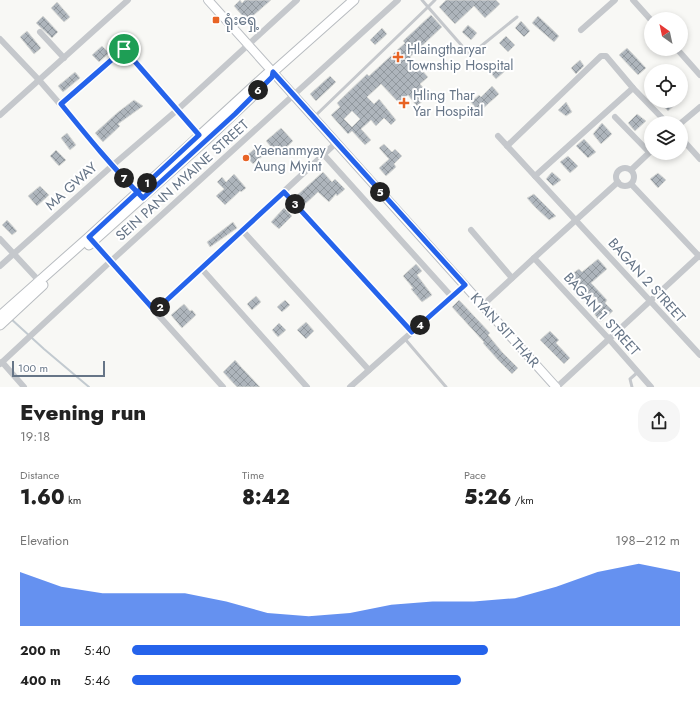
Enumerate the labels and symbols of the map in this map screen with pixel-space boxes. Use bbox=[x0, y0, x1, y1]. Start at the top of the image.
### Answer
place label: ရုံးရှေ့ bbox=[224, 10, 260, 32]
north arrow bbox=[644, 12, 688, 56]
marker: ရုံးရှေ့ bbox=[211, 15, 221, 25]
pin bbox=[107, 32, 141, 66]
place label: Hlaingtharyar Township Hospital bbox=[407, 39, 513, 75]
marker: Hlaingtharyar Township Hospital bbox=[392, 51, 404, 63]
pin: 6 bbox=[248, 80, 268, 100]
place label: Hling Thar Yar Hospital bbox=[413, 85, 483, 121]
marker: Hling Thar Yar Hospital bbox=[398, 97, 410, 109]
street label: SEIN PANN MYAINE STREET bbox=[111, 114, 253, 245]
place label: Yaenanmyay Aung Myint bbox=[254, 140, 327, 176]
marker: Yaenanmyay Aung Myint bbox=[241, 153, 251, 163]
street label: MA GWAY bbox=[41, 157, 101, 215]
pin: 7 bbox=[114, 168, 134, 188]
pin: 1 bbox=[137, 173, 157, 193]
pin: 5 bbox=[370, 182, 390, 202]
pin: 3 bbox=[285, 194, 305, 214]
street label: BAGAN 2 STREET bbox=[604, 233, 691, 327]
street label: BAGAN 1 STREET bbox=[559, 268, 645, 360]
street label: KYAN SIT THAR bbox=[466, 288, 544, 372]
pin: 2 bbox=[150, 297, 170, 317]
pin: 4 bbox=[410, 315, 430, 335]
scale bar bbox=[12, 359, 105, 378]

